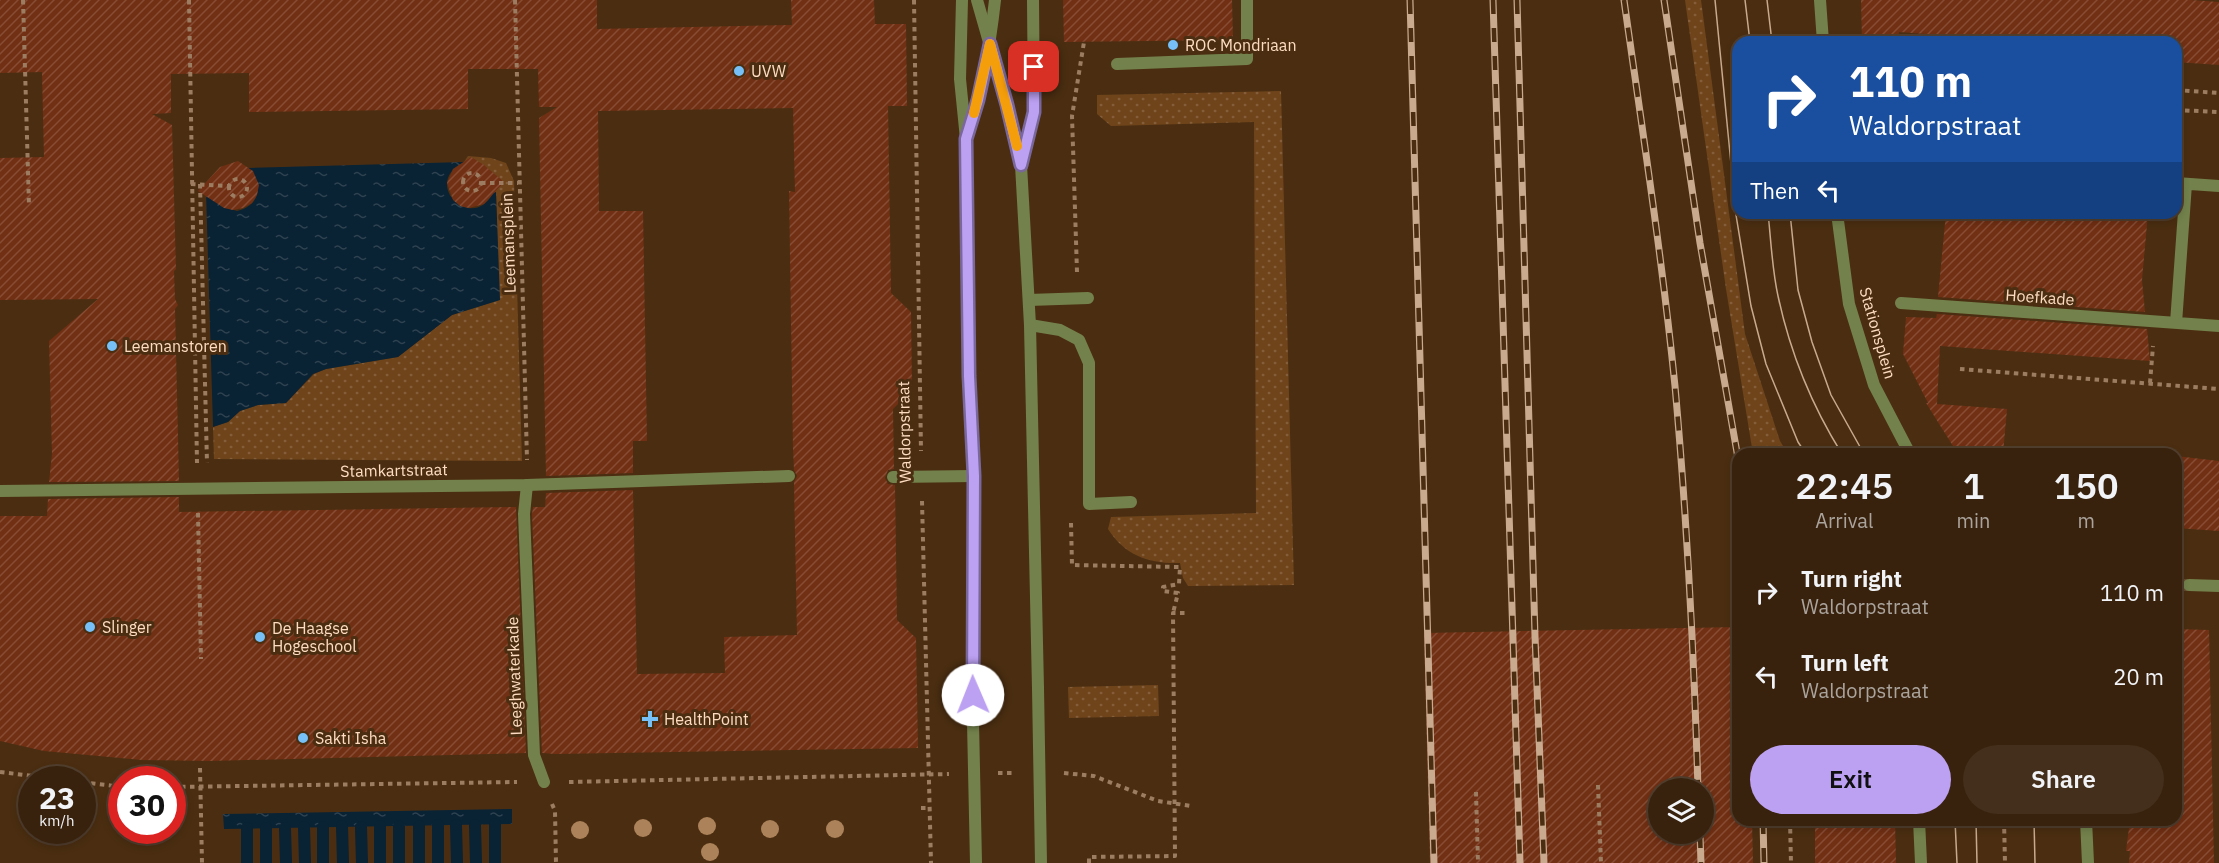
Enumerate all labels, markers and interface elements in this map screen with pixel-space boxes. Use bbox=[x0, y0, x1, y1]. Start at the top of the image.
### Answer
place label: ROC Mondriaan bbox=[1185, 35, 1297, 55]
marker: ROC Mondriaan bbox=[1166, 38, 1180, 52]
pin bbox=[1008, 41, 1059, 92]
icon: arrive bbox=[1017, 50, 1050, 83]
text: 110 m bbox=[1849, 54, 1972, 109]
icon: right bbox=[1750, 60, 1828, 138]
place label: UVW bbox=[751, 61, 786, 81]
marker: UVW bbox=[732, 64, 746, 78]
text: Waldorpstraat bbox=[1849, 107, 2021, 142]
icon: left bbox=[1812, 174, 1845, 207]
text: Then bbox=[1750, 176, 1800, 205]
street label: Leemansplein bbox=[496, 193, 520, 293]
street label: Stationsplein bbox=[1855, 285, 1901, 381]
street label: Hoefkade bbox=[2005, 285, 2075, 309]
place label: Leemanstoren bbox=[124, 336, 227, 356]
marker: Leemanstoren bbox=[105, 339, 119, 353]
street label: Waldorpstraat bbox=[893, 381, 915, 483]
street label: Stamkartstraat bbox=[340, 459, 448, 481]
text: 22:45 bbox=[1795, 462, 1893, 509]
text: 1 bbox=[1963, 462, 1984, 509]
text: 150 bbox=[2054, 462, 2119, 509]
text: Arrival bbox=[1815, 507, 1873, 534]
text: min bbox=[1957, 507, 1990, 534]
text: m bbox=[2077, 507, 2095, 534]
text: Turn right bbox=[1801, 564, 1902, 593]
icon: right bbox=[1750, 576, 1783, 609]
text: 110 m bbox=[2100, 578, 2164, 607]
text: Waldorpstraat bbox=[1801, 593, 1929, 620]
street label: Leeghwaterkade bbox=[502, 616, 526, 736]
place label: Slinger bbox=[102, 617, 152, 637]
place label: De Haagse Hogeschool bbox=[272, 618, 357, 656]
marker: Slinger bbox=[83, 620, 97, 634]
marker: De Haagse Hogeschool bbox=[253, 630, 267, 644]
text: Turn left bbox=[1801, 648, 1889, 677]
icon: left bbox=[1750, 660, 1783, 693]
text: 20 m bbox=[2113, 662, 2164, 691]
position arrow bbox=[941, 663, 1005, 727]
text: Waldorpstraat bbox=[1801, 677, 1929, 704]
place label: HealthPoint bbox=[664, 709, 749, 729]
marker: HealthPoint bbox=[641, 710, 659, 728]
place label: Sakti Isha bbox=[315, 728, 387, 748]
marker: Sakti Isha bbox=[296, 731, 310, 745]
button: Exit bbox=[1750, 745, 1951, 814]
button: Share bbox=[1963, 745, 2164, 814]
speed limit sign: 30 bbox=[108, 766, 186, 844]
text: 23 bbox=[39, 778, 75, 817]
map controls bbox=[1648, 778, 1714, 844]
button: layers bbox=[1648, 778, 1714, 844]
text: km/h bbox=[39, 811, 75, 830]

